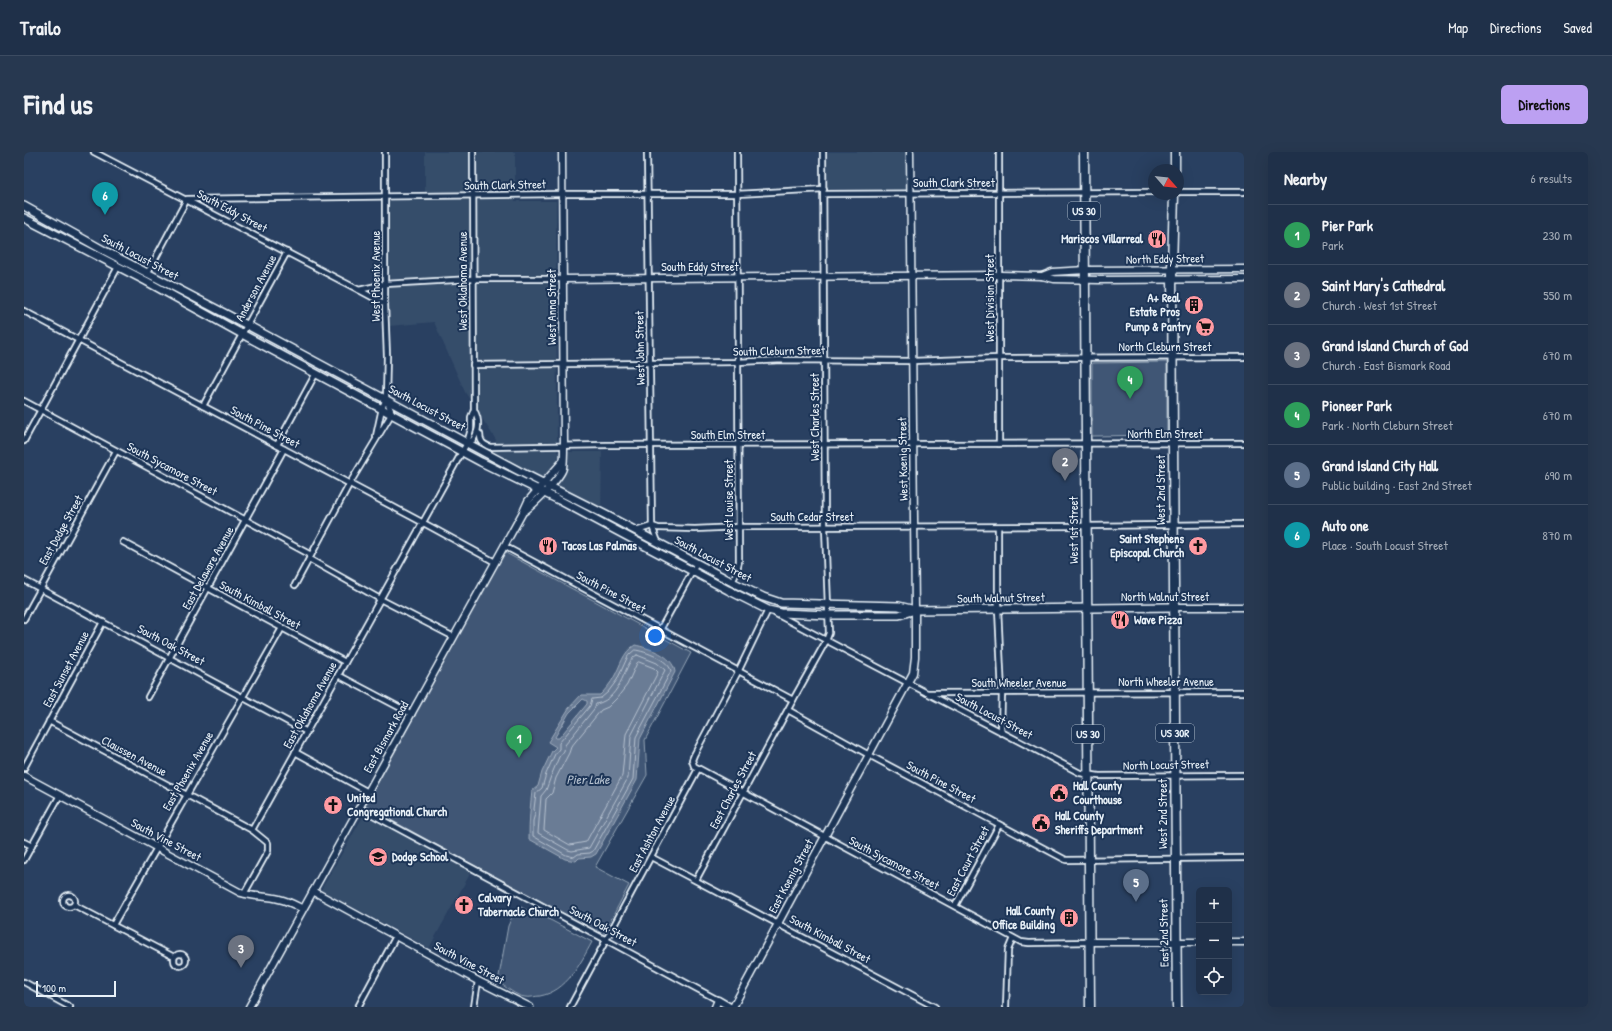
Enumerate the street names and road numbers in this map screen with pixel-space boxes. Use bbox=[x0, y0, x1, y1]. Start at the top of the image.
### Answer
street label: South Clark Street bbox=[913, 174, 996, 191]
street label: South Clark Street bbox=[464, 175, 547, 194]
street label: South Eddy Street bbox=[194, 185, 271, 237]
road number: US 30 bbox=[1068, 202, 1100, 220]
street label: South Locust Street bbox=[99, 229, 183, 284]
street label: West Phoenix Avenue bbox=[367, 230, 384, 321]
street label: West Oklahoma Avenue bbox=[454, 231, 471, 331]
street label: North Eddy Street bbox=[1126, 249, 1205, 268]
street label: Anderson Avenue bbox=[231, 251, 280, 324]
street label: West Division Street bbox=[981, 253, 998, 342]
street label: South Eddy Street bbox=[661, 258, 740, 275]
street label: West Anna Street bbox=[543, 268, 560, 345]
street label: West John Street bbox=[630, 310, 649, 385]
street label: North Cleburn Street bbox=[1119, 338, 1212, 355]
street label: South Cleburn Street bbox=[733, 341, 826, 360]
street label: West Charles Street bbox=[806, 372, 823, 461]
street label: South Locust Street bbox=[386, 380, 470, 435]
street label: South Pine Street bbox=[227, 401, 304, 452]
street label: West Koenig Street bbox=[893, 416, 912, 501]
street label: North Elm Street bbox=[1127, 425, 1203, 442]
street label: South Elm Street bbox=[691, 426, 766, 443]
street label: South Sycamore Street bbox=[124, 438, 221, 500]
street label: West 2nd Street bbox=[1152, 454, 1169, 525]
street label: West Louise Street bbox=[720, 459, 737, 540]
street label: East Dodge Street bbox=[34, 491, 87, 568]
street label: West 1st Street bbox=[1065, 495, 1082, 564]
street label: South Cedar Street bbox=[770, 508, 854, 525]
street label: East Delaware Avenue bbox=[178, 523, 238, 612]
street label: South Locust Street bbox=[672, 531, 756, 586]
street label: South Pine Street bbox=[573, 566, 650, 617]
street label: South Kimball Street bbox=[217, 576, 305, 634]
street label: South Walnut Street bbox=[957, 588, 1046, 607]
street label: North Walnut Street bbox=[1121, 588, 1210, 605]
street label: South Oak Street bbox=[135, 620, 209, 670]
street label: East Sunset Avenue bbox=[38, 628, 93, 710]
street label: East Oklahoma Avenue bbox=[279, 658, 341, 751]
street label: North Wheeler Avenue bbox=[1118, 673, 1214, 690]
street label: South Wheeler Avenue bbox=[972, 674, 1067, 691]
street label: South Locust Street bbox=[953, 688, 1037, 743]
street label: East Bismark Road bbox=[359, 697, 412, 776]
road number: US 30R bbox=[1156, 724, 1194, 742]
road number: US 30 bbox=[1072, 725, 1104, 743]
street label: East Phoenix Avenue bbox=[158, 728, 217, 813]
street label: Claussen Avenue bbox=[98, 731, 170, 780]
street label: East Charles Street bbox=[705, 747, 761, 832]
street label: North Locust Street bbox=[1123, 755, 1210, 774]
street label: South Pine Street bbox=[903, 756, 980, 807]
street label: West 2nd Street bbox=[1154, 778, 1171, 849]
street label: East Ashton Avenue bbox=[624, 792, 679, 875]
street label: South Vine Street bbox=[128, 814, 205, 866]
street label: East Court Street bbox=[942, 822, 994, 899]
street label: South Sycamore Street bbox=[846, 832, 943, 894]
street label: East Koenig Street bbox=[764, 835, 818, 916]
street label: East 2nd Street bbox=[1154, 898, 1173, 967]
street label: South Oak Street bbox=[567, 901, 641, 951]
street label: South Kimball Street bbox=[787, 910, 875, 968]
street label: South Vine Street bbox=[431, 937, 508, 989]

